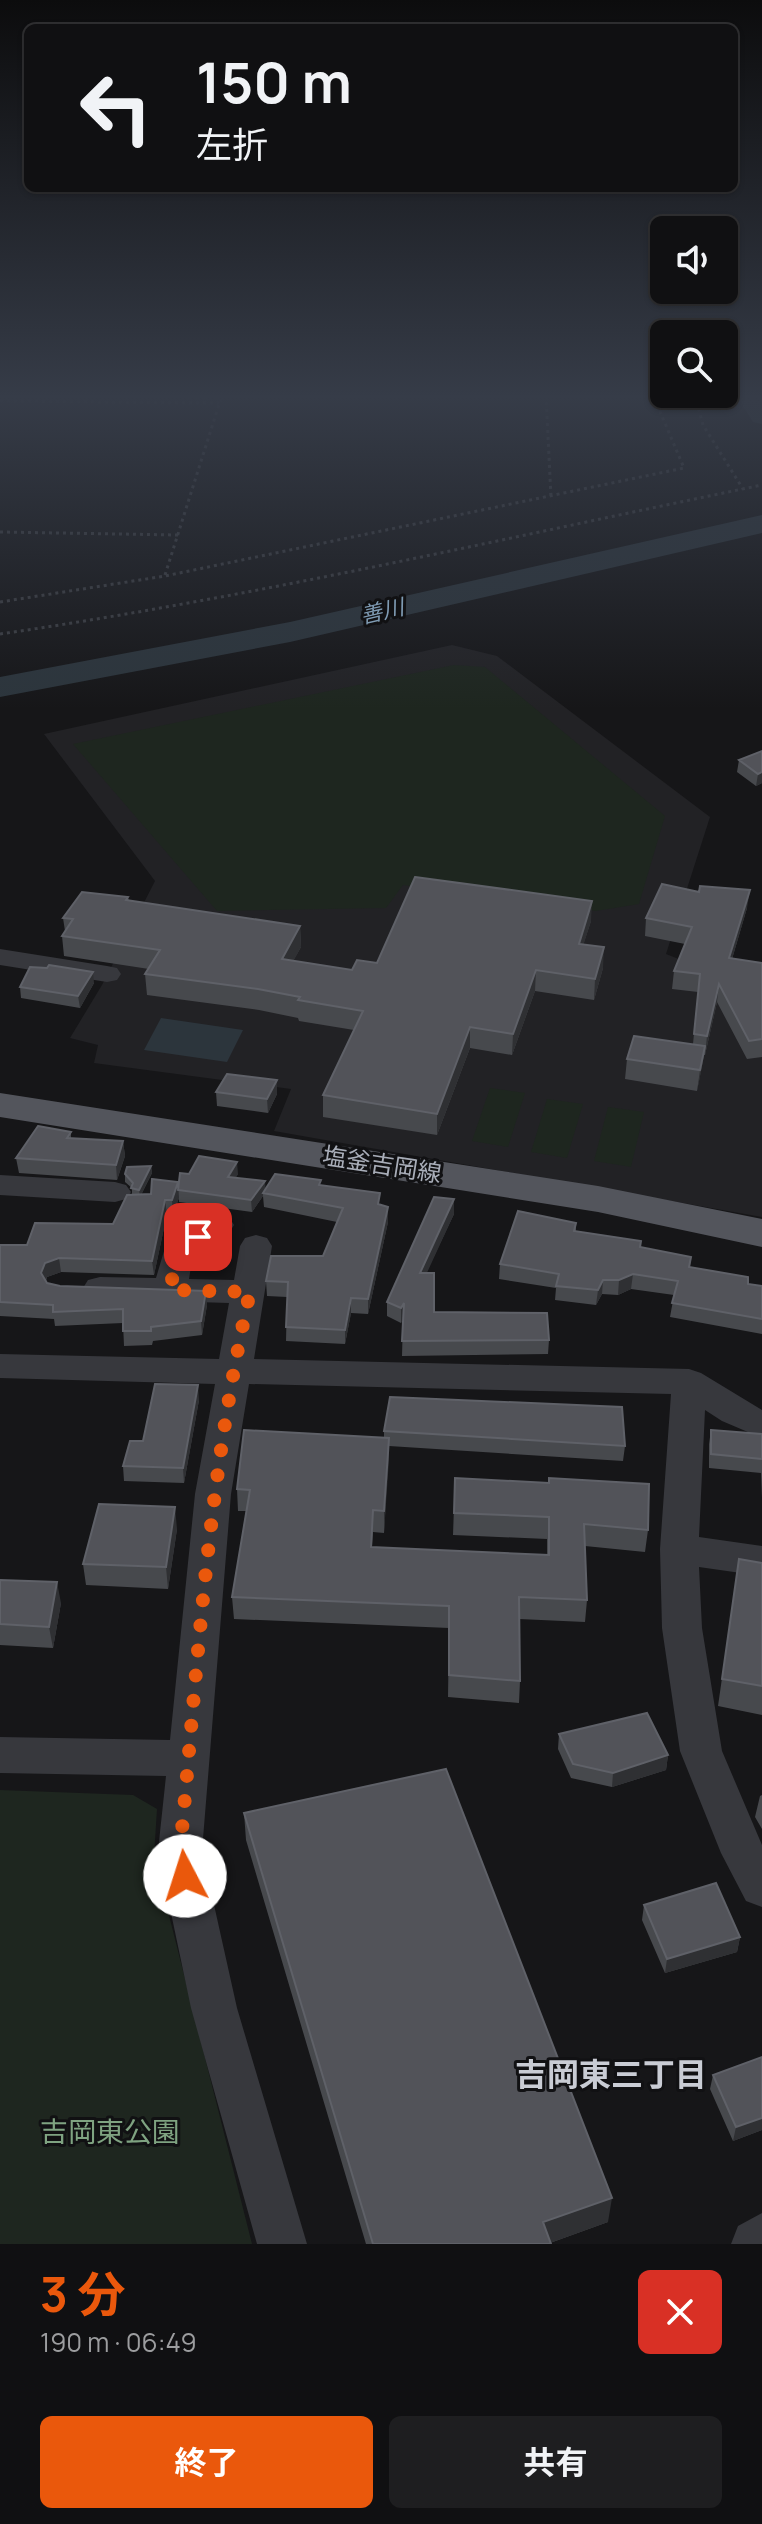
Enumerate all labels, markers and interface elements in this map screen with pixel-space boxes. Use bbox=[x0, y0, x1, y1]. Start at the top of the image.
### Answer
text: 150 m bbox=[196, 43, 352, 120]
icon: left bbox=[64, 56, 168, 160]
text: 左折 bbox=[196, 120, 268, 169]
map controls bbox=[650, 216, 738, 408]
button: sound bbox=[650, 216, 738, 304]
button: search bbox=[650, 320, 738, 408]
water label: 善川 bbox=[357, 591, 409, 631]
street label: 塩釜吉岡線 bbox=[320, 1138, 444, 1189]
pin bbox=[164, 1203, 232, 1271]
icon: arrive bbox=[176, 1215, 220, 1259]
position arrow bbox=[143, 1834, 227, 1918]
district label: 吉岡東三丁目 bbox=[515, 2052, 707, 2096]
park label: 吉岡東公園 bbox=[40, 2112, 180, 2150]
text: 3 分 bbox=[40, 2261, 126, 2326]
button: close bbox=[638, 2270, 722, 2354]
text: 190 m · 06:49 bbox=[40, 2324, 197, 2360]
button: 終了 bbox=[40, 2416, 373, 2508]
button: 共有 bbox=[389, 2416, 722, 2508]

